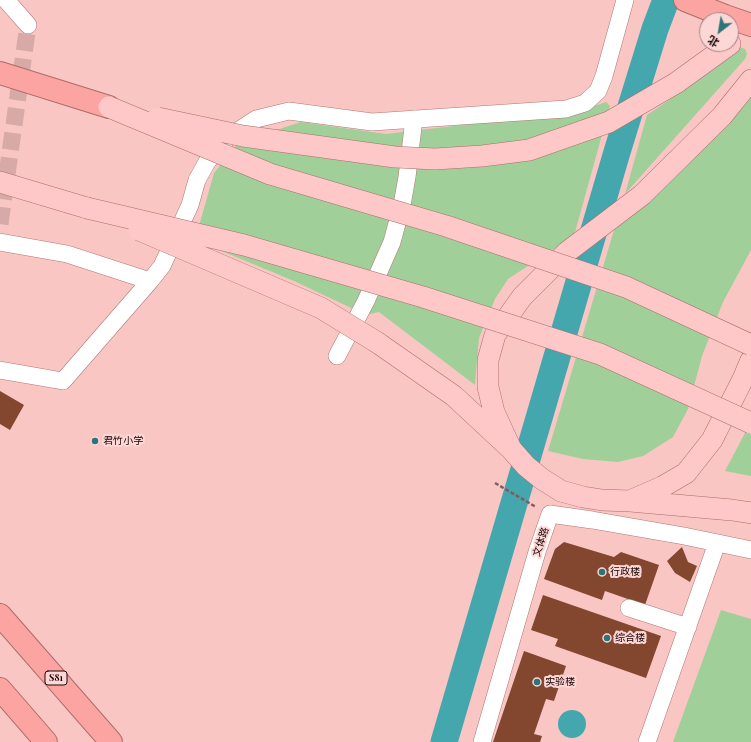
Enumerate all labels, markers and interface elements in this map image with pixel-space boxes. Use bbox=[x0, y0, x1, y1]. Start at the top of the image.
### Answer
north arrow bbox=[699, 12, 739, 52]
text: 北 bbox=[704, 33, 722, 51]
place label: 君竹小学 bbox=[103, 435, 143, 447]
marker: 君竹小学 bbox=[90, 436, 100, 446]
street label: 文体路 bbox=[531, 526, 551, 558]
place label: 行政楼 bbox=[610, 566, 640, 578]
marker: 行政楼 bbox=[597, 567, 607, 577]
place label: 综合楼 bbox=[615, 632, 645, 644]
marker: 综合楼 bbox=[602, 633, 612, 643]
road number: S81 bbox=[45, 671, 67, 685]
place label: 实验楼 bbox=[545, 676, 575, 688]
marker: 实验楼 bbox=[532, 677, 542, 687]

